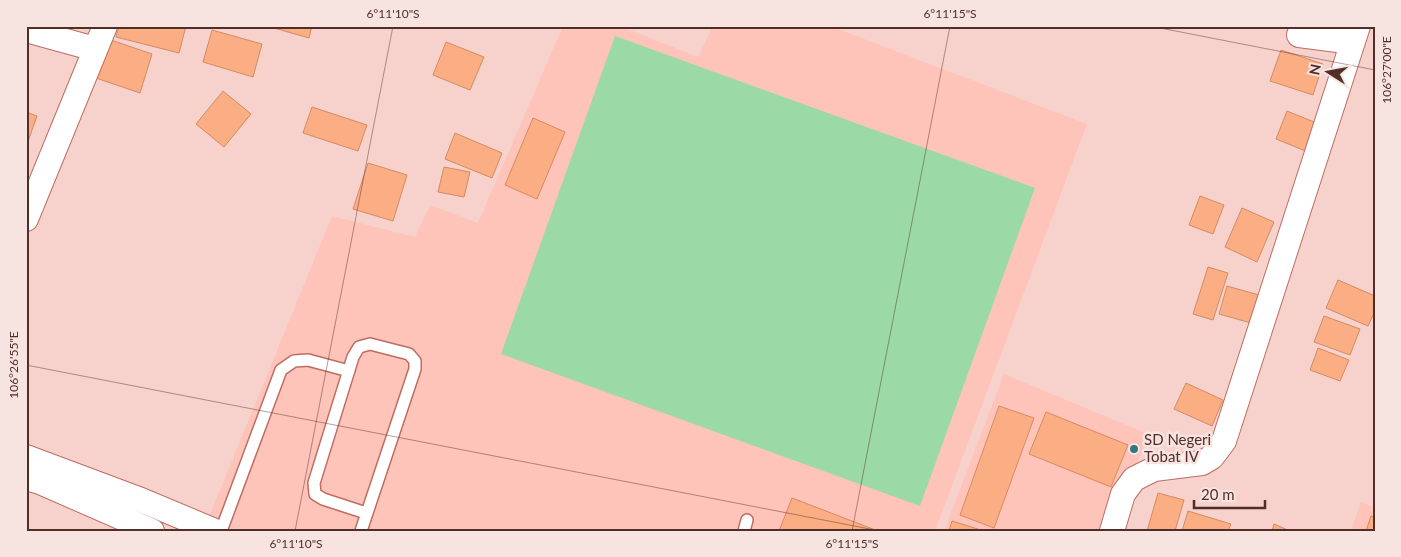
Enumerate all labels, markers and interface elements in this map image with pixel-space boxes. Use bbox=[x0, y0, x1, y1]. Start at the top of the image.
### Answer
text: 6°11'10"S bbox=[366, 6, 420, 21]
text: 6°11'15"S bbox=[923, 6, 977, 21]
text: 106°27'00"E bbox=[1379, 36, 1394, 104]
north arrow bbox=[1304, 48, 1354, 98]
text: N bbox=[1305, 63, 1324, 76]
text: 106°26'55"E bbox=[6, 331, 21, 399]
place label: SD Negeri Tobat IV bbox=[1144, 430, 1211, 465]
marker: SD Negeri Tobat IV bbox=[1128, 443, 1140, 455]
scale bar bbox=[1194, 477, 1265, 509]
text: 20 m bbox=[1201, 485, 1235, 503]
text: 6°11'10"S bbox=[269, 536, 323, 551]
text: 6°11'15"S bbox=[825, 536, 879, 551]

